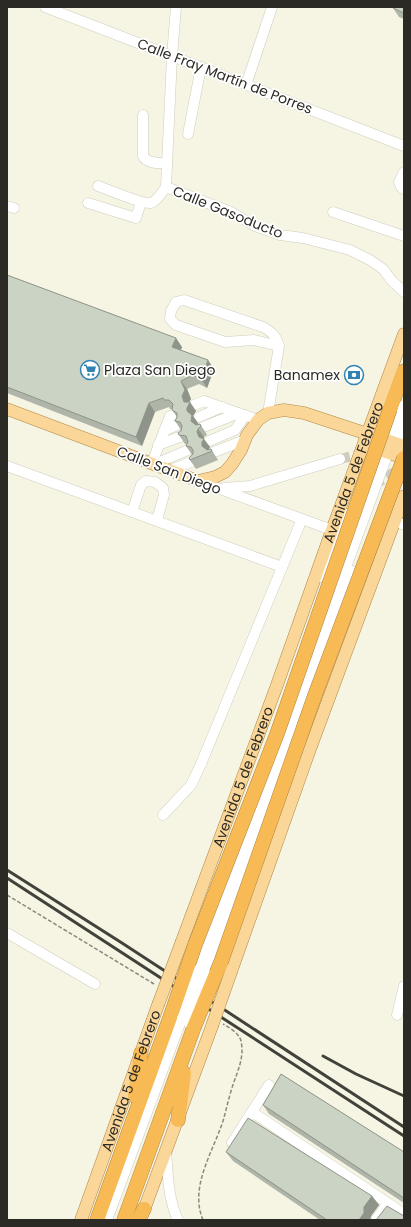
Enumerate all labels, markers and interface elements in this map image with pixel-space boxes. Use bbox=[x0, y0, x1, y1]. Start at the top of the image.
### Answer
street label: Calle Fray Martín de Porres bbox=[134, 33, 316, 119]
street label: Calle Gasoducto bbox=[170, 181, 286, 243]
supermarket icon: Plaza San Diego bbox=[79, 359, 101, 381]
place label: Plaza San Diego bbox=[104, 360, 215, 380]
bank icon: Banamex bbox=[343, 364, 365, 386]
place label: Banamex bbox=[274, 365, 340, 385]
street label: Avenida 5 de Febrero bbox=[318, 399, 388, 546]
street label: Calle San Diego bbox=[114, 441, 224, 499]
street label: Avenida 5 de Febrero bbox=[208, 704, 278, 850]
street label: Avenida 5 de Febrero bbox=[96, 1007, 165, 1154]

